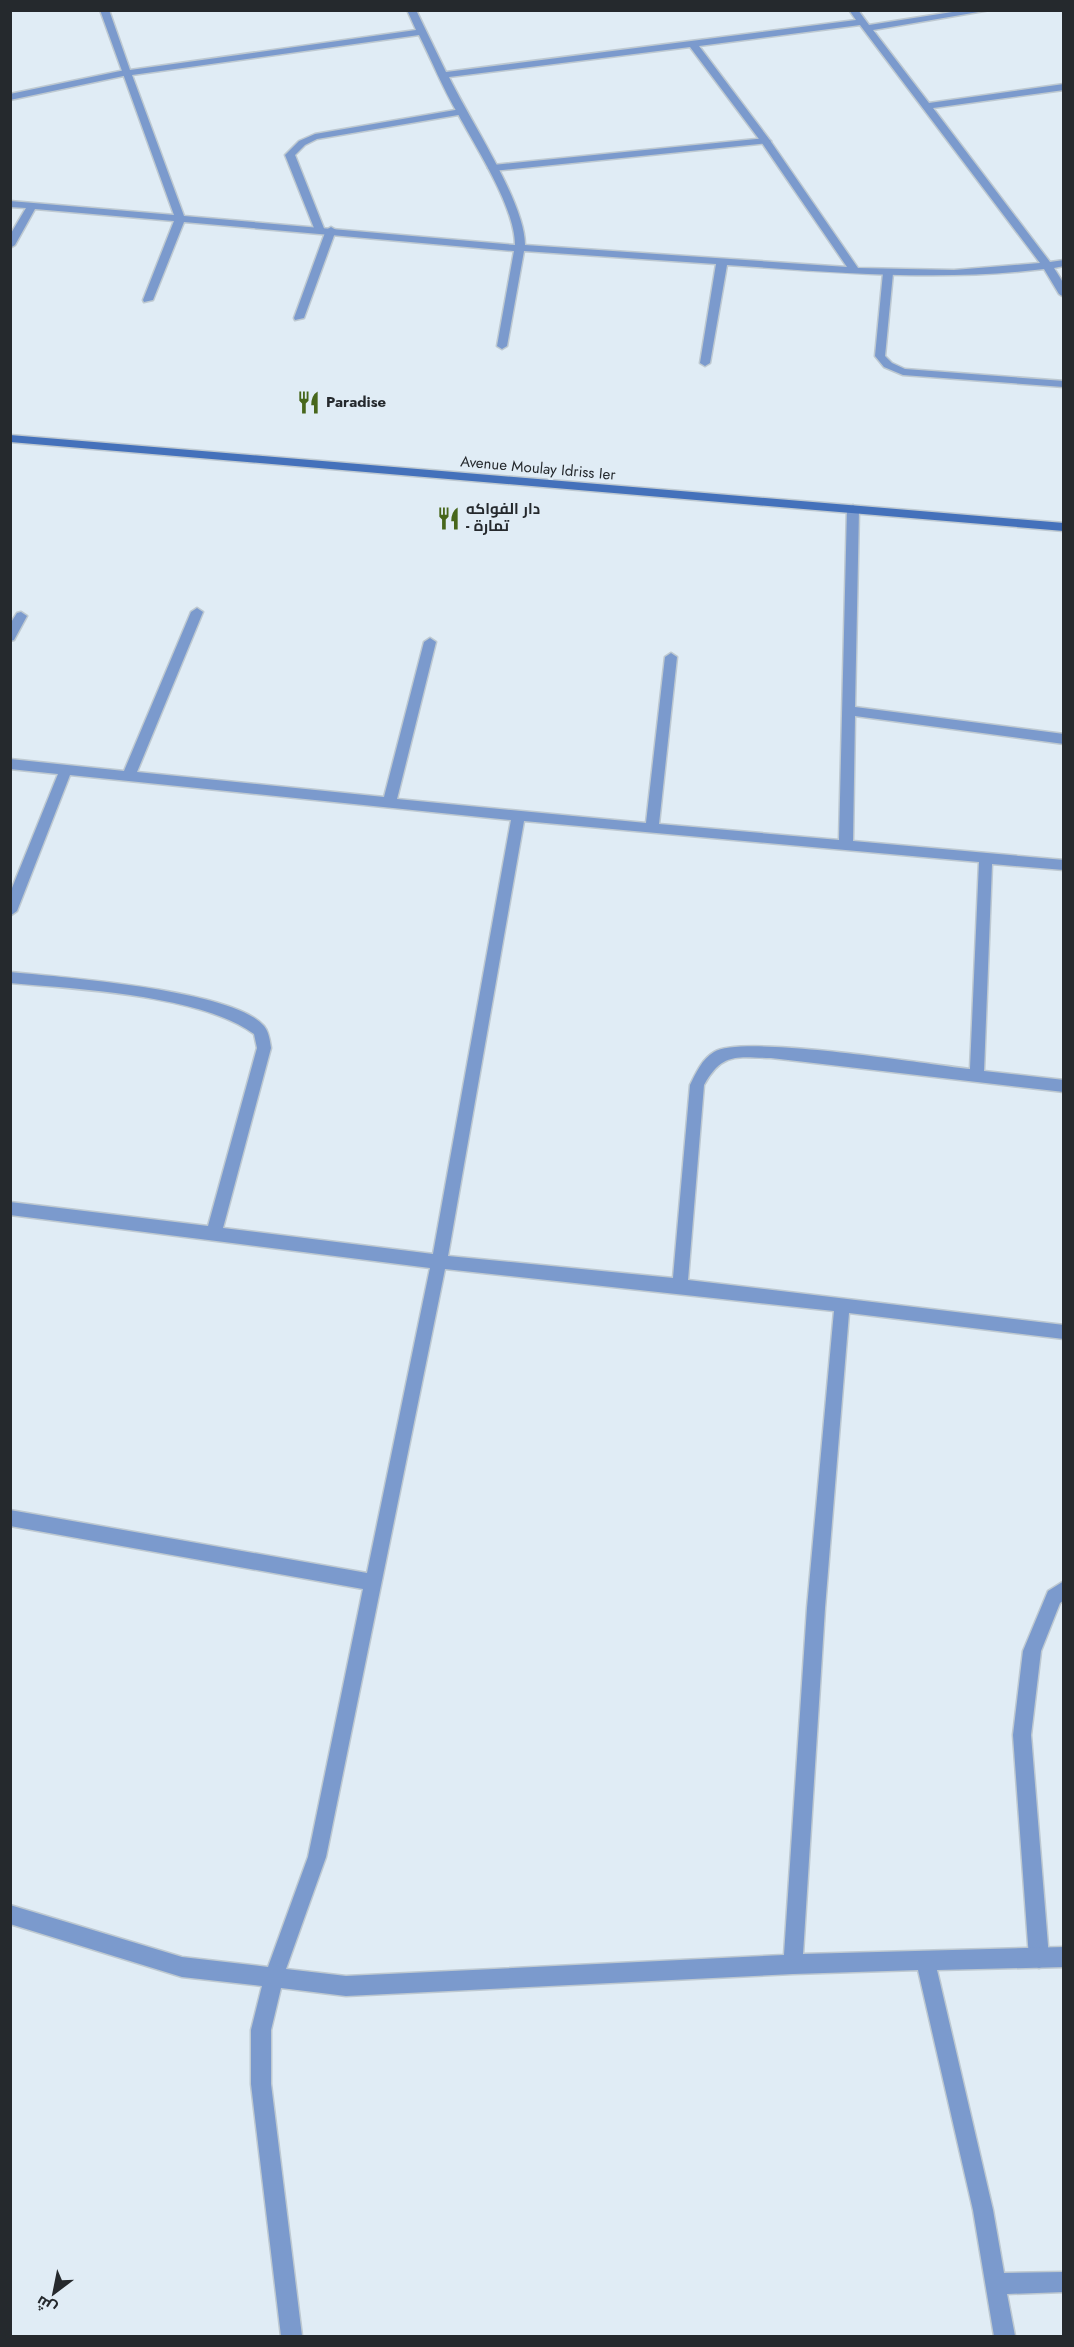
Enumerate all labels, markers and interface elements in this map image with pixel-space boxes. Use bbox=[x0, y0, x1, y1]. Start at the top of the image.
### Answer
restaurant icon: Paradise bbox=[295, 389, 321, 415]
place label: Paradise bbox=[326, 391, 386, 413]
street label: Avenue Moulay Idriss Ier bbox=[460, 450, 617, 486]
place label: دار الفواكه - تمارة bbox=[466, 498, 540, 537]
restaurant icon: دار الفواكه - تمارة bbox=[435, 505, 461, 531]
north arrow bbox=[24, 2263, 84, 2323]
text: ش bbox=[32, 2290, 61, 2320]

